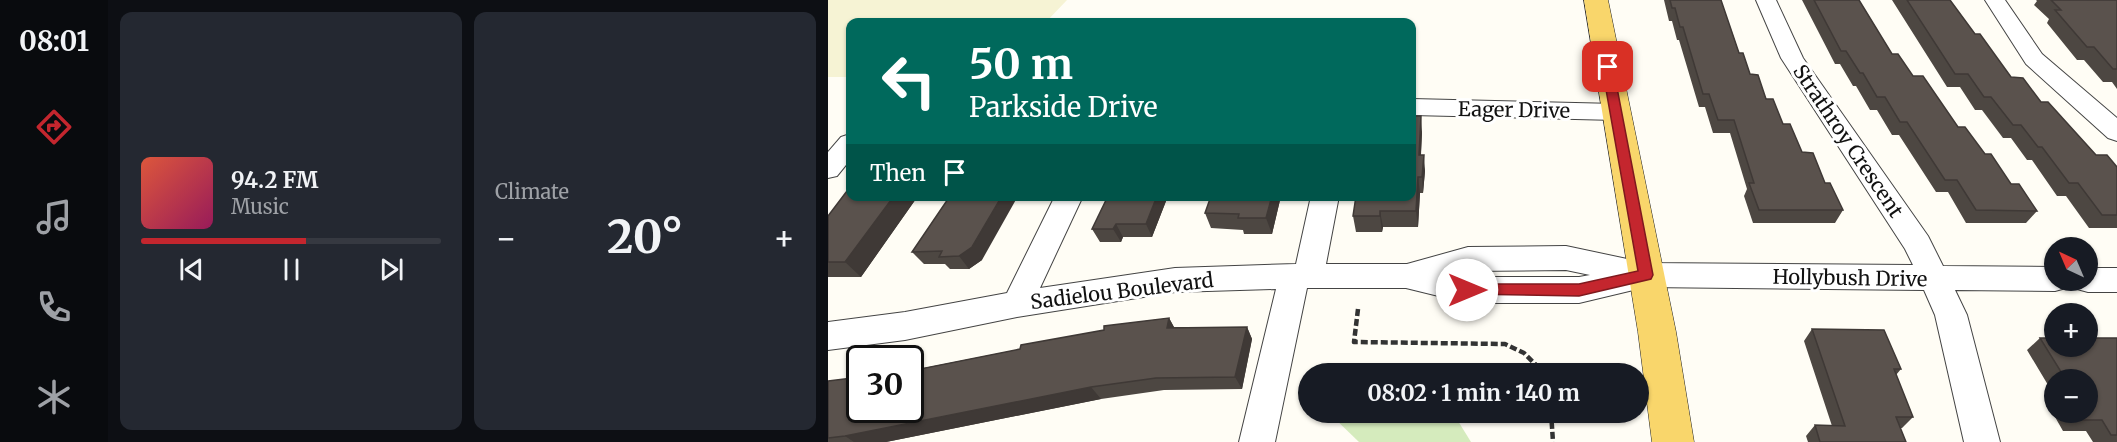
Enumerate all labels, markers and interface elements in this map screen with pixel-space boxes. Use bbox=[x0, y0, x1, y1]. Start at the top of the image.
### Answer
text: 08:01 bbox=[19, 24, 89, 58]
text: 50 m bbox=[969, 38, 1073, 90]
pin bbox=[1582, 41, 1633, 92]
icon: left bbox=[870, 42, 948, 120]
icon: arrive bbox=[1591, 50, 1624, 83]
street label: Strathroy Crescent bbox=[1788, 60, 1909, 222]
text: Parkside Drive bbox=[969, 90, 1158, 124]
street label: Eager Drive bbox=[1458, 96, 1570, 123]
icon: directions bbox=[33, 106, 75, 148]
icon: arrive bbox=[938, 156, 971, 189]
text: Then bbox=[870, 159, 926, 187]
text: 94.2 FM bbox=[231, 166, 318, 194]
text: Climate bbox=[495, 179, 569, 204]
text: Music bbox=[231, 194, 289, 219]
icon: music bbox=[33, 196, 75, 238]
text: 20° bbox=[607, 209, 683, 265]
text: − bbox=[495, 218, 517, 259]
text: + bbox=[773, 218, 795, 259]
north arrow bbox=[2044, 237, 2098, 291]
map controls bbox=[2044, 237, 2098, 423]
icon: previous bbox=[175, 253, 208, 286]
icon: pause bbox=[275, 253, 308, 286]
icon: next bbox=[375, 253, 408, 286]
position arrow bbox=[1435, 258, 1499, 322]
street label: Hollybush Drive bbox=[1772, 264, 1928, 291]
street label: Sadielou Boulevard bbox=[1029, 267, 1215, 314]
icon: phone bbox=[33, 286, 75, 328]
button: + bbox=[2044, 303, 2098, 357]
speed limit sign: 30 bbox=[846, 345, 924, 423]
button: − bbox=[2044, 369, 2098, 423]
icon: climate bbox=[33, 376, 75, 418]
text: 08:02 · 1 min · 140 m bbox=[1367, 379, 1580, 407]

